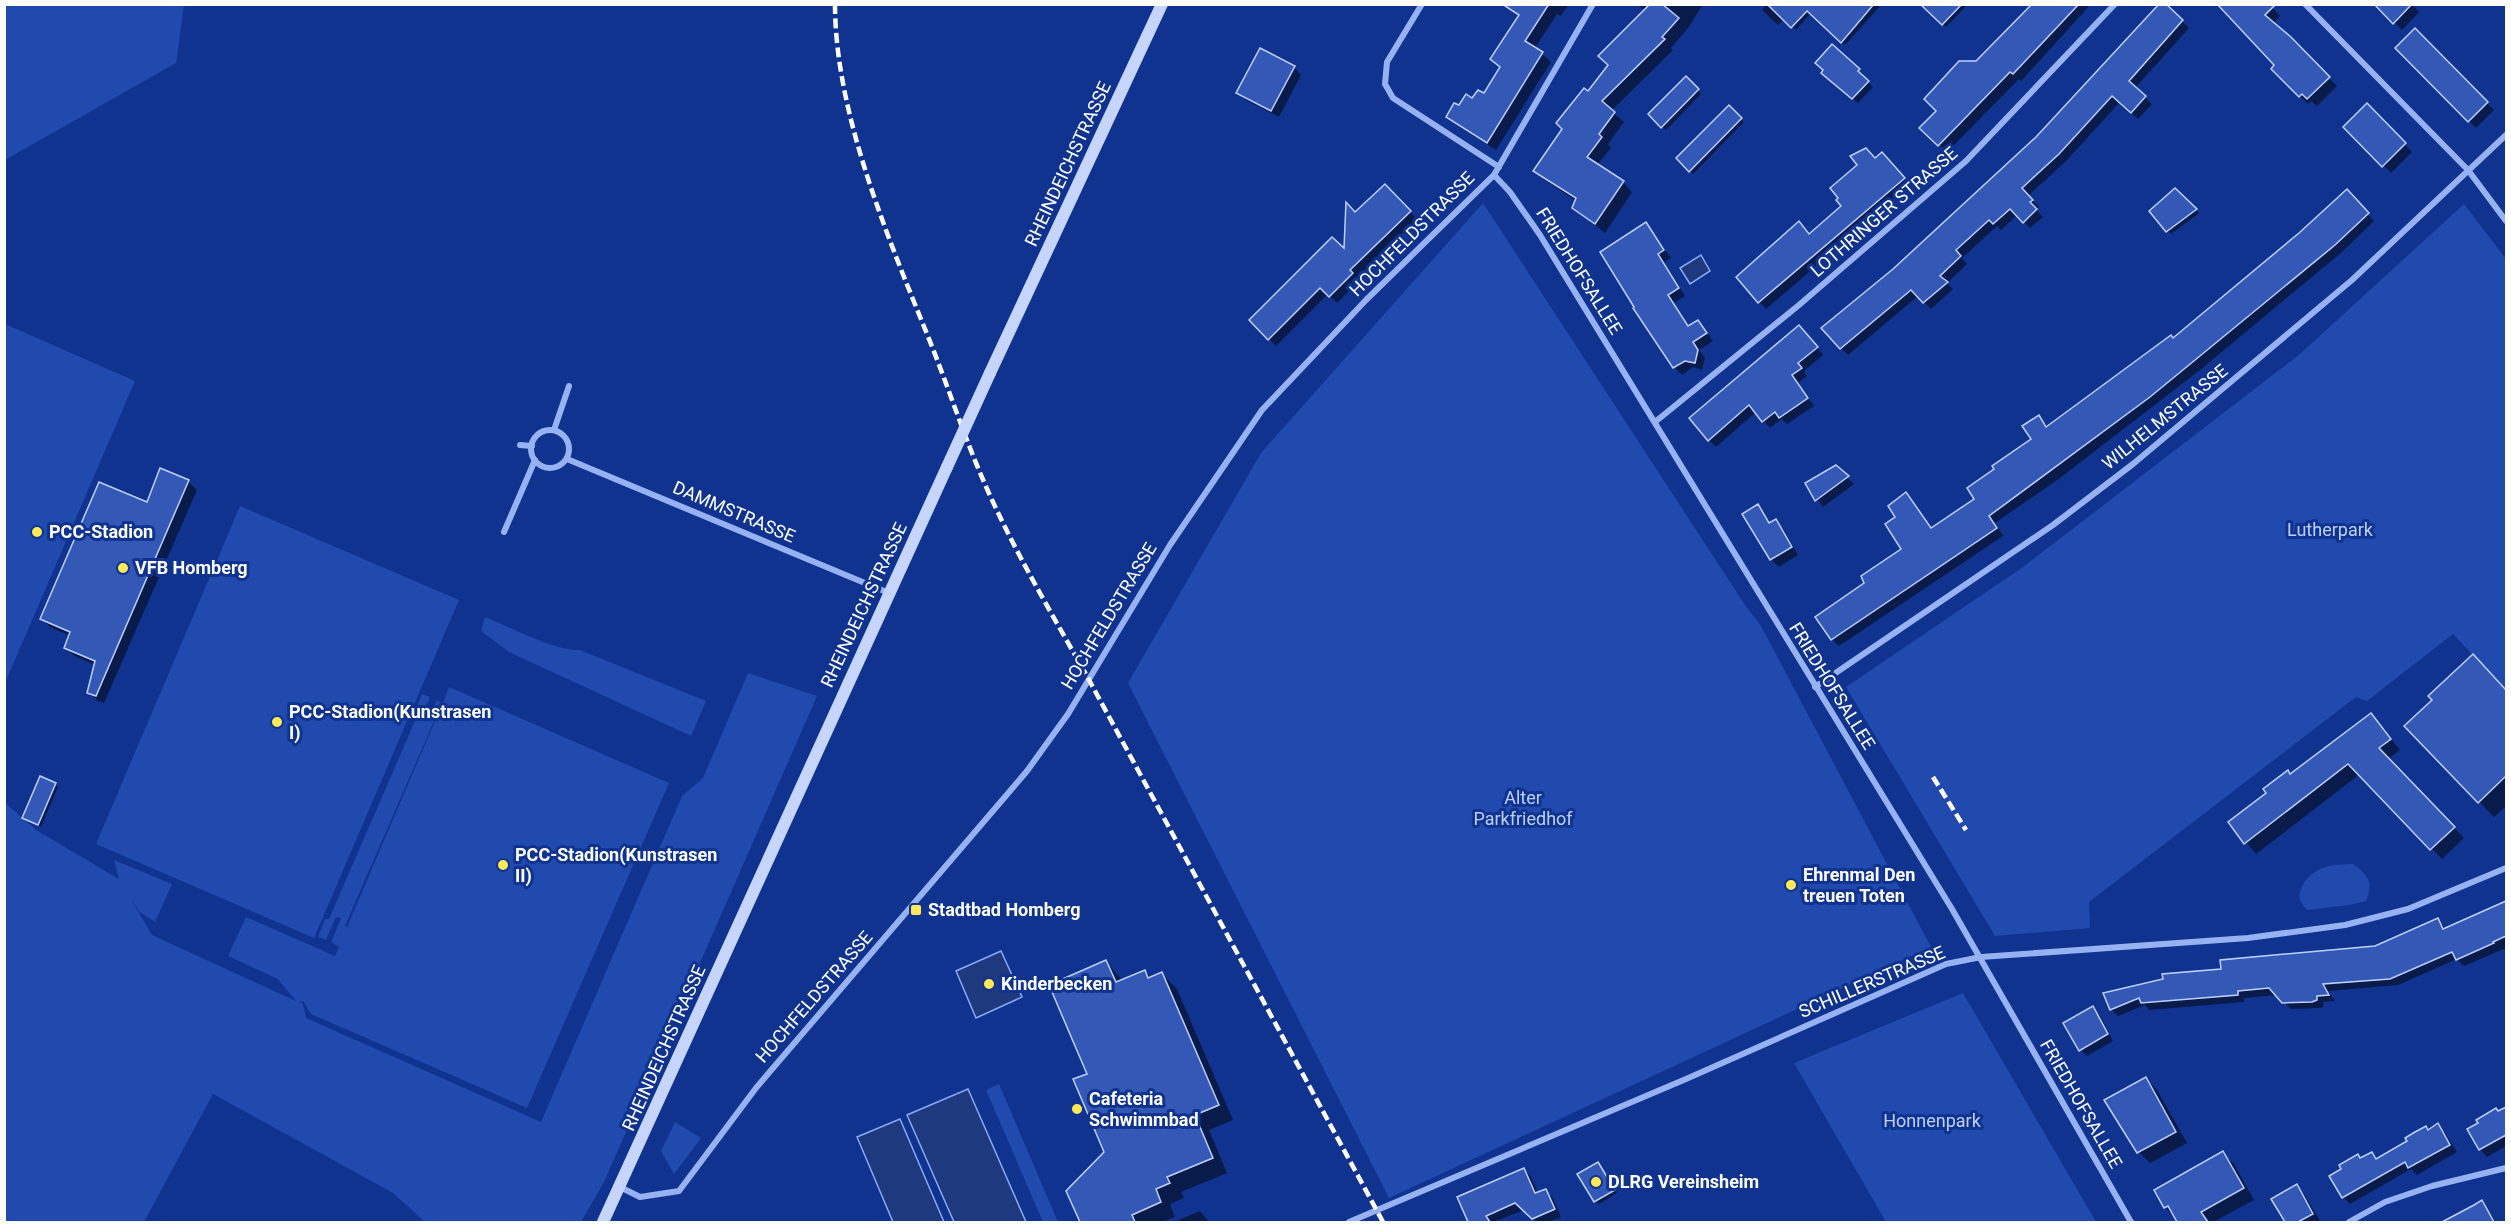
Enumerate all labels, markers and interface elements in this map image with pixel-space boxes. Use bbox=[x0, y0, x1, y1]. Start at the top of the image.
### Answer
street label: RHEINDEICHSTRASSE bbox=[1020, 78, 1115, 249]
street label: LOTHRINGER STRASSE bbox=[1806, 142, 1961, 281]
street label: HOCHFELDSTRASSE bbox=[1345, 167, 1478, 300]
street label: FRIEDHOFSALLEE bbox=[1532, 204, 1627, 338]
street label: WILHELMSTRASSE bbox=[2098, 360, 2231, 474]
street label: DAMMSTRASSE bbox=[670, 476, 798, 547]
street label: RHEINDEICHSTRASSE bbox=[816, 519, 911, 690]
park label: Lutherpark bbox=[2287, 519, 2374, 540]
place label: PCC-Stadion bbox=[49, 521, 153, 542]
marker: PCC-Stadion bbox=[30, 525, 44, 539]
street label: HOCHFELDSTRASSE bbox=[1056, 539, 1161, 693]
place label: VFB Homberg bbox=[135, 557, 248, 578]
marker: VFB Homberg bbox=[116, 561, 130, 575]
street label: FRIEDHOFSALLEE bbox=[1785, 619, 1880, 753]
place label: PCC-Stadion(Kunstrasen I) bbox=[289, 701, 491, 744]
marker: PCC-Stadion(Kunstrasen I) bbox=[270, 715, 284, 729]
park label: Alter Parkfriedhof bbox=[1473, 787, 1573, 829]
place label: PCC-Stadion(Kunstrasen II) bbox=[515, 844, 717, 887]
marker: PCC-Stadion(Kunstrasen II) bbox=[496, 858, 510, 872]
place label: Ehrenmal Den treuen Toten bbox=[1803, 864, 1915, 906]
marker: Ehrenmal Den treuen Toten bbox=[1784, 878, 1798, 892]
place label: Stadtbad Homberg bbox=[928, 899, 1080, 920]
marker: Stadtbad Homberg bbox=[909, 903, 923, 917]
street label: HOCHFELDSTRASSE bbox=[751, 927, 876, 1067]
street label: SCHILLERSTRASSE bbox=[1796, 941, 1948, 1022]
street label: RHEINDEICHSTRASSE bbox=[617, 962, 710, 1134]
place label: Kinderbecken bbox=[1001, 973, 1112, 994]
marker: Kinderbecken bbox=[982, 977, 996, 991]
street label: FRIEDHOFSALLEE bbox=[2036, 1036, 2127, 1172]
place label: Cafeteria Schwimmbad bbox=[1089, 1088, 1199, 1130]
marker: Cafeteria Schwimmbad bbox=[1070, 1102, 1084, 1116]
park label: Honnenpark bbox=[1883, 1110, 1982, 1131]
place label: DLRG Vereinsheim bbox=[1608, 1171, 1759, 1192]
marker: DLRG Vereinsheim bbox=[1589, 1175, 1603, 1189]

